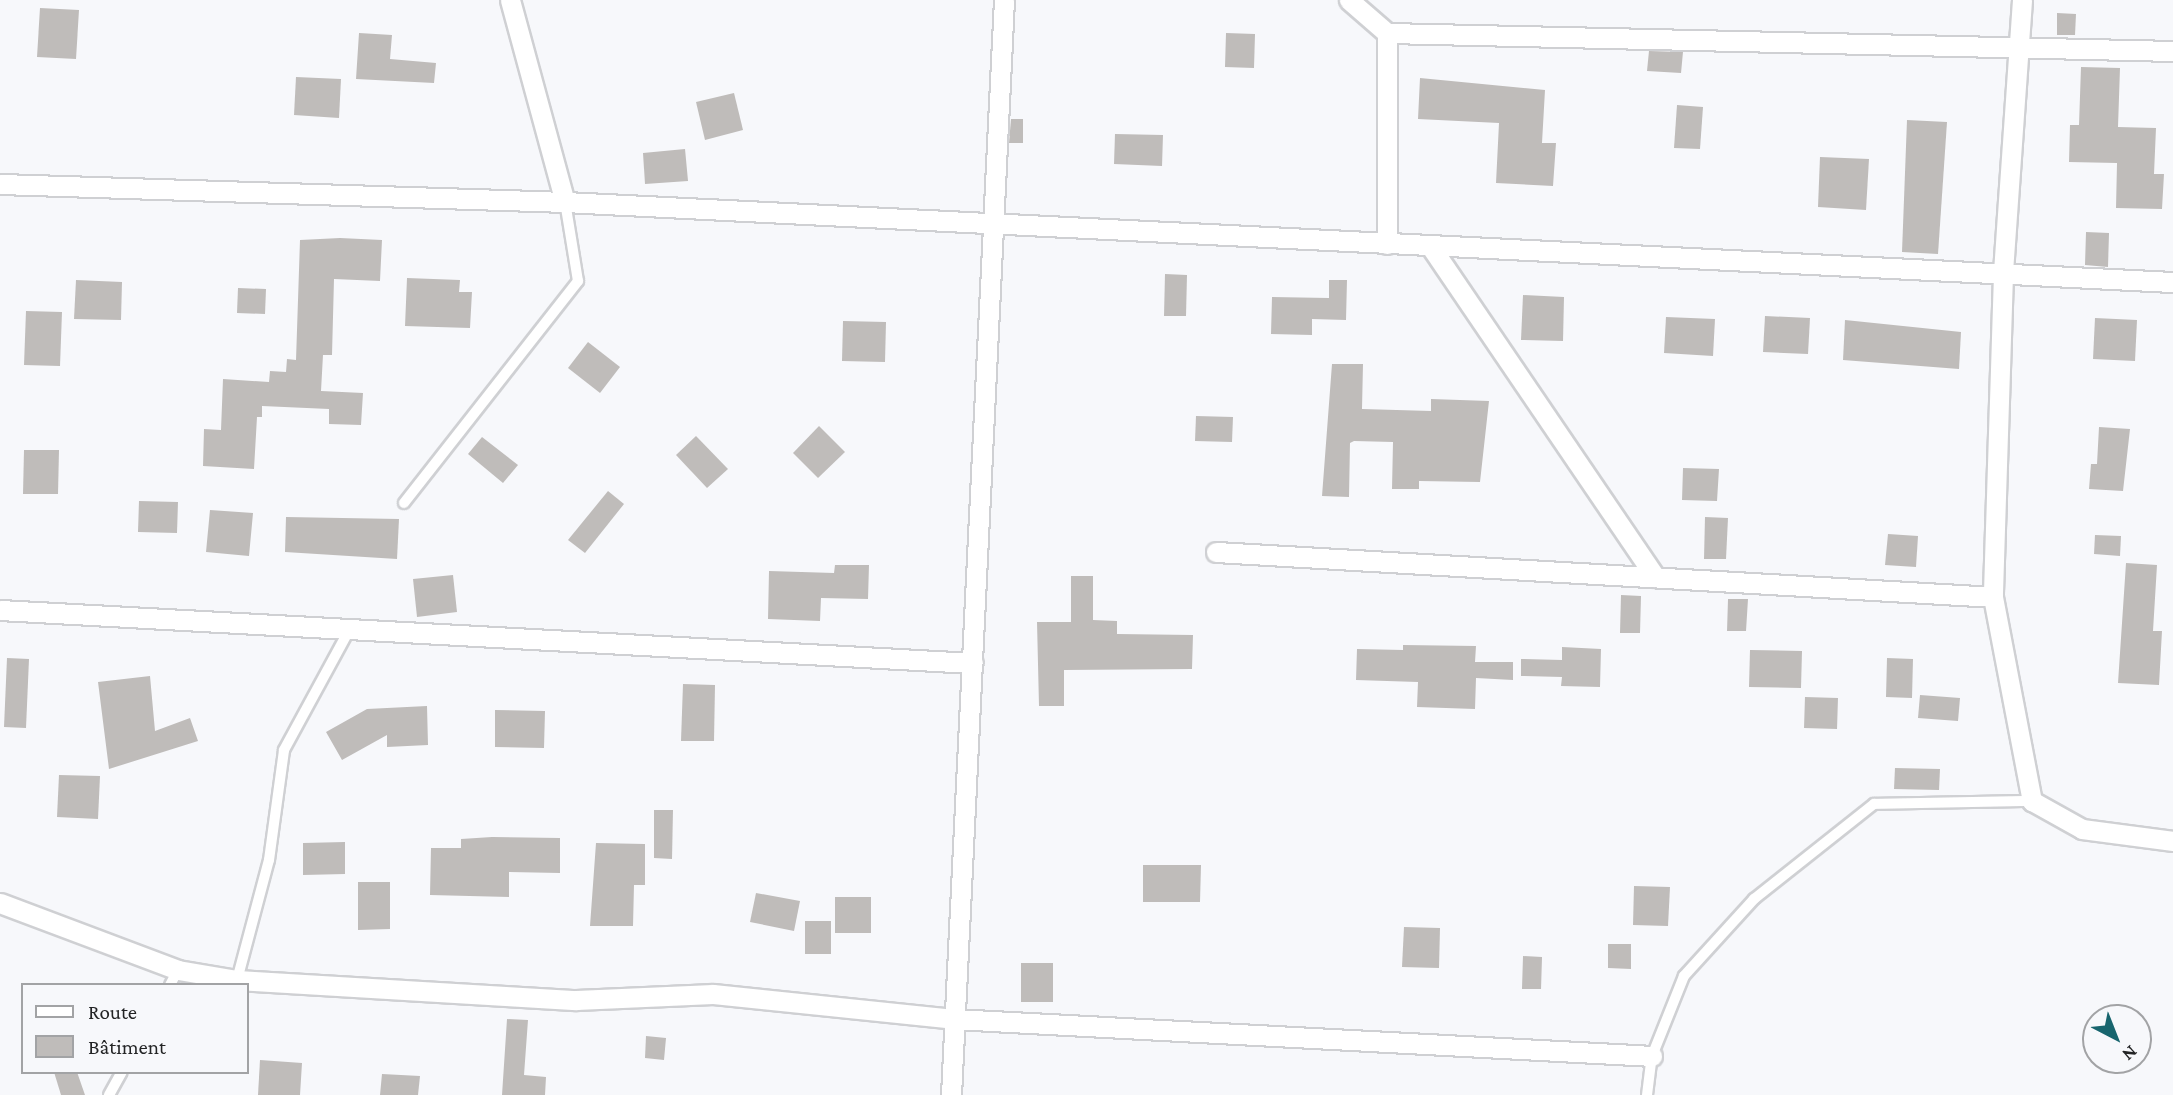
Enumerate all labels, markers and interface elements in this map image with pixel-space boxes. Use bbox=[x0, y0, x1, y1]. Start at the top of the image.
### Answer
legend bbox=[21, 983, 248, 1074]
text: Route bbox=[88, 1000, 137, 1024]
north arrow bbox=[2082, 1004, 2152, 1074]
text: Bâtiment bbox=[88, 1035, 166, 1059]
text: N bbox=[2118, 1041, 2142, 1066]

